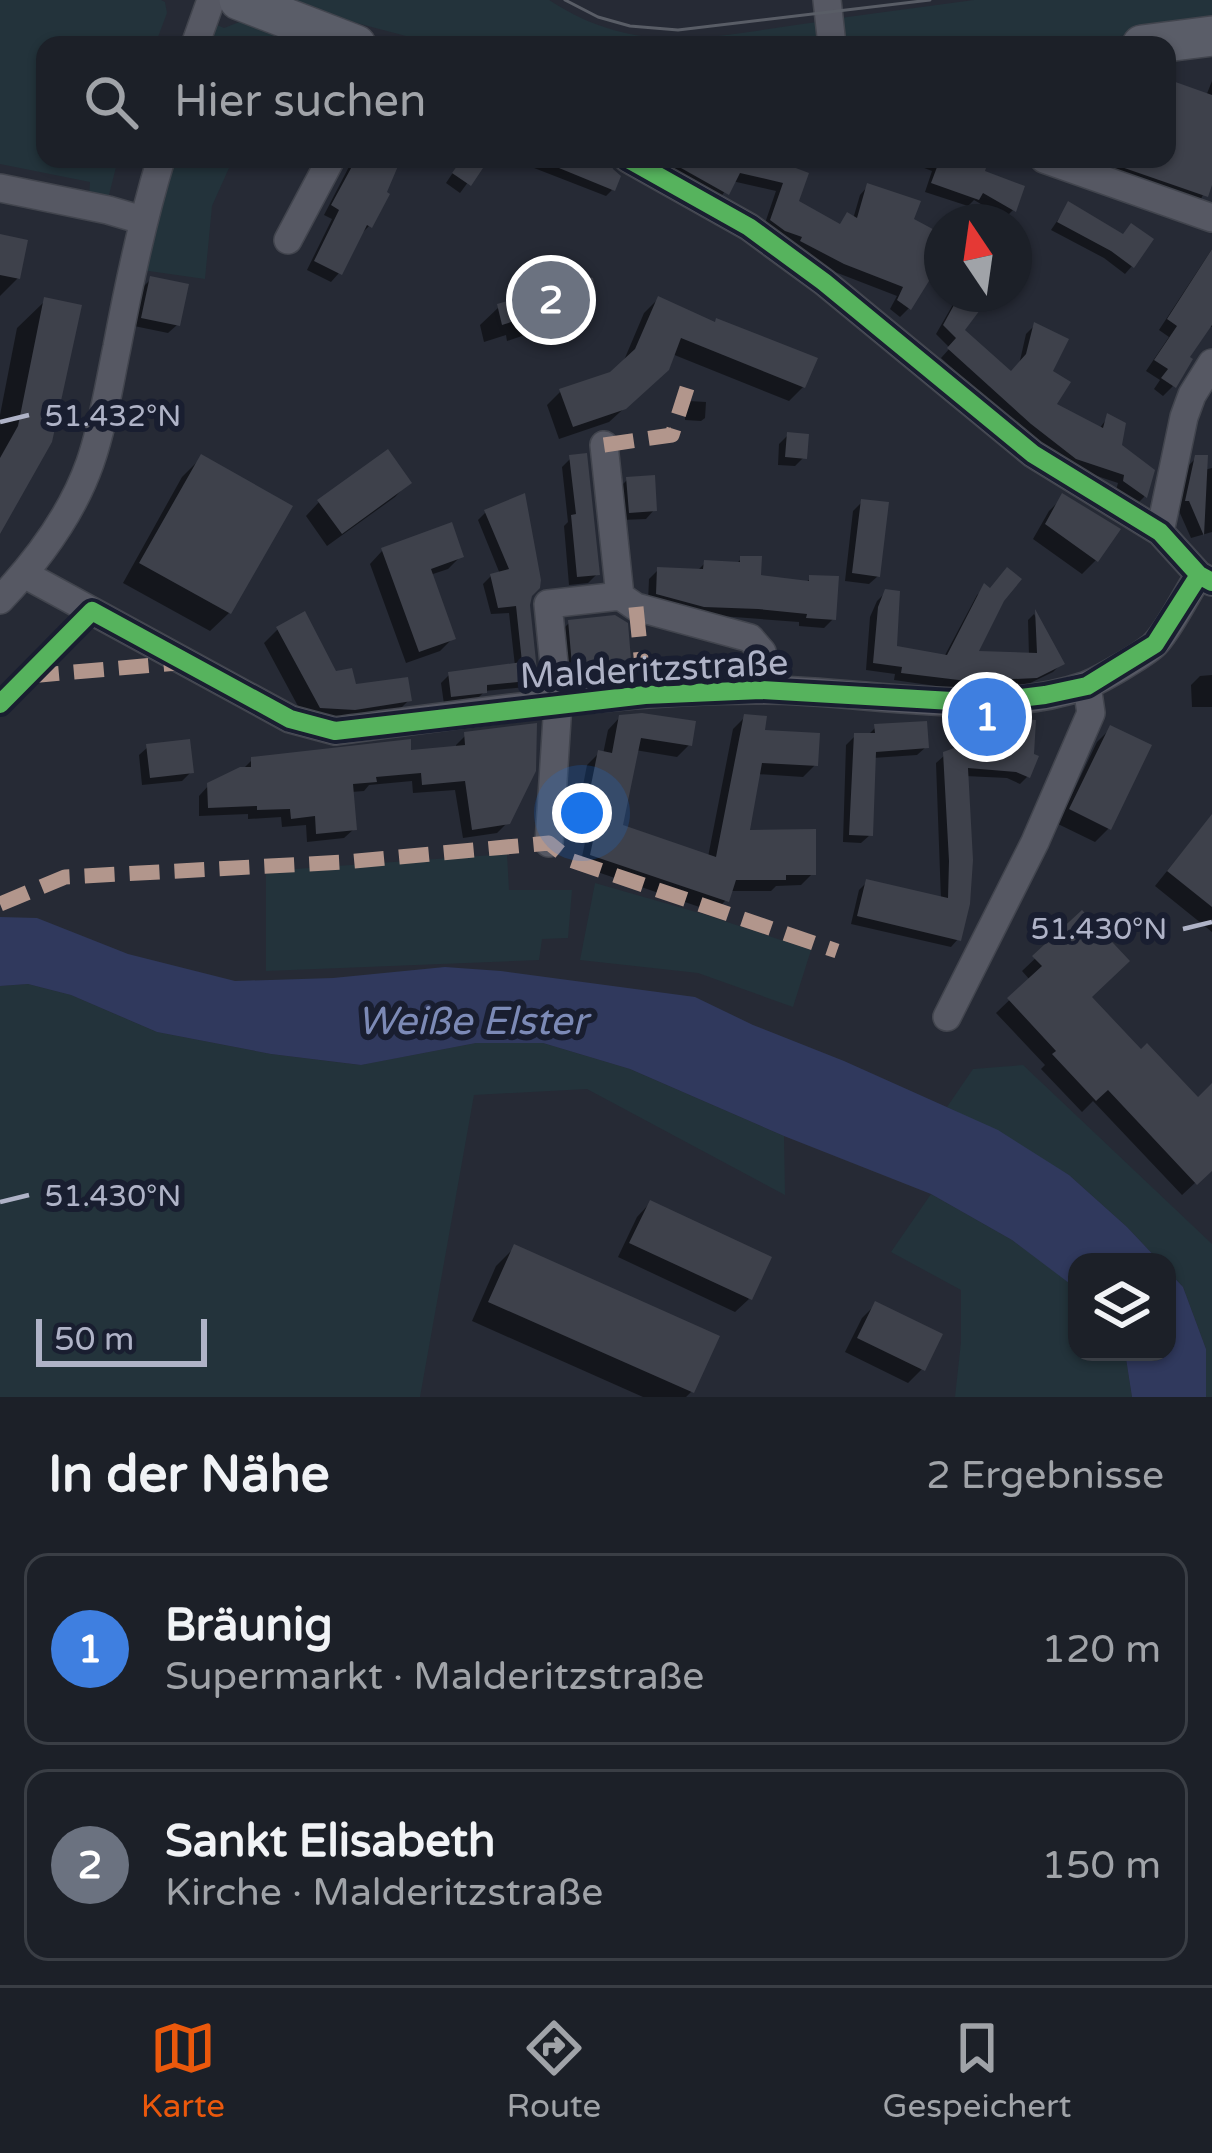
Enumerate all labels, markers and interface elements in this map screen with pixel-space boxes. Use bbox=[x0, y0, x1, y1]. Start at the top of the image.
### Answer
search box bbox=[36, 36, 1176, 168]
icon: search bbox=[78, 69, 144, 135]
text: Hier suchen bbox=[174, 75, 426, 129]
north arrow bbox=[924, 204, 1032, 312]
pin: 2 bbox=[512, 255, 590, 345]
text: 51.432°N bbox=[45, 398, 181, 435]
street label: Malderitzstraße bbox=[519, 641, 789, 698]
pin: 1 bbox=[948, 672, 1026, 762]
your location bbox=[552, 783, 612, 843]
text: 51.430°N bbox=[1031, 911, 1167, 948]
water label: Weiße Elster bbox=[357, 998, 592, 1045]
text: 51.430°N bbox=[45, 1178, 181, 1215]
map controls bbox=[1068, 1253, 1176, 1361]
button: layers bbox=[1068, 1253, 1176, 1361]
scale bar bbox=[36, 1313, 207, 1366]
text: 50 m bbox=[54, 1320, 134, 1359]
text: In der Nähe bbox=[48, 1444, 330, 1506]
text: 2 Ergebnisse bbox=[926, 1452, 1164, 1499]
text: Bräunig bbox=[165, 1599, 333, 1653]
text: 1 bbox=[78, 1626, 102, 1673]
text: 120 m bbox=[1042, 1626, 1161, 1673]
text: Supermarkt · Malderitzstraße bbox=[165, 1653, 704, 1700]
text: Sankt Elisabeth bbox=[165, 1815, 495, 1869]
text: 2 bbox=[78, 1842, 102, 1889]
text: 150 m bbox=[1042, 1842, 1161, 1889]
text: Kirche · Malderitzstraße bbox=[165, 1869, 603, 1916]
tab: Karte bbox=[141, 2015, 225, 2126]
tab: Route bbox=[506, 2015, 601, 2126]
tab: Gespeichert bbox=[882, 2015, 1071, 2126]

